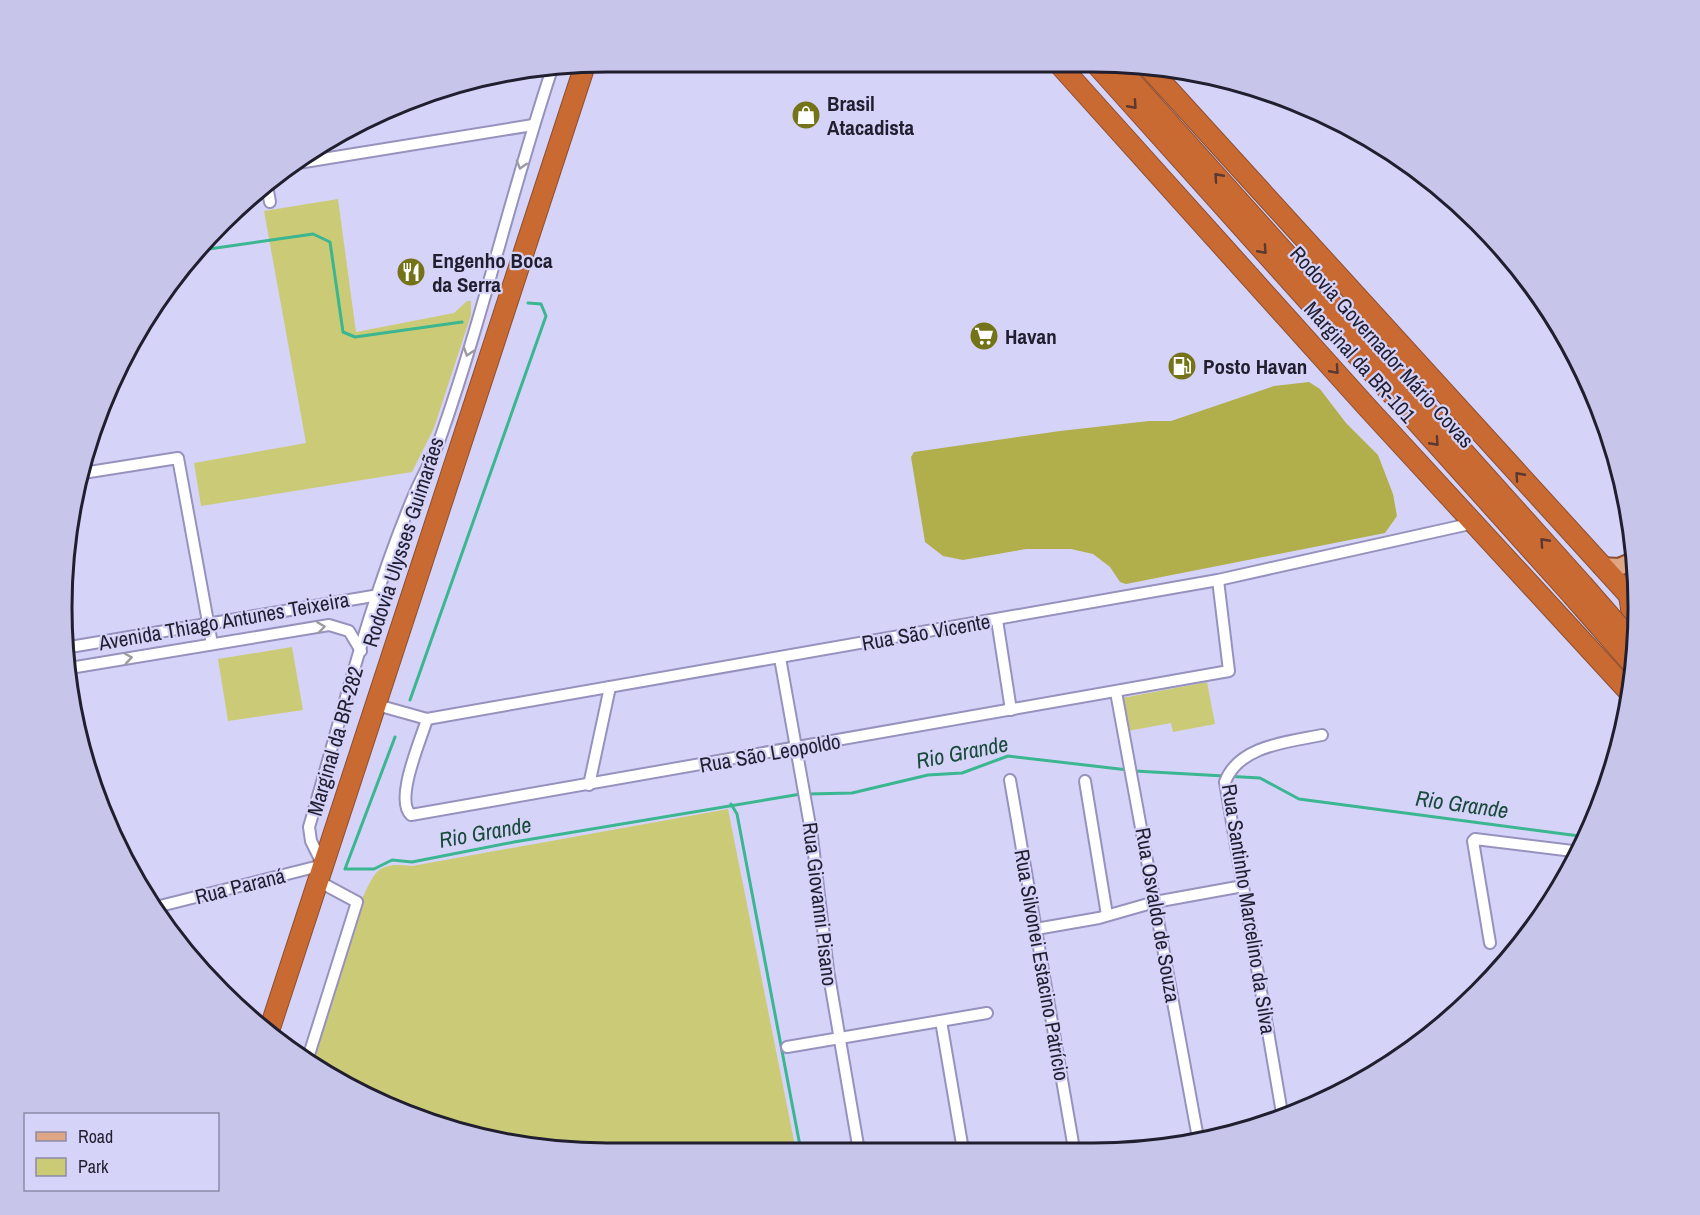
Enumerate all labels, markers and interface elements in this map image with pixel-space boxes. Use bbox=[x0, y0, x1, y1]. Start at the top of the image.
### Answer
place label: Brasil Atacadista bbox=[827, 89, 915, 142]
one-way arrow bbox=[1126, 98, 1137, 109]
shop icon: Brasil Atacadista bbox=[790, 99, 822, 131]
one-way arrow bbox=[516, 159, 528, 170]
one-way arrow bbox=[1214, 174, 1225, 184]
street label: Rodovia Governador Mário Covas bbox=[1283, 240, 1481, 454]
one-way arrow bbox=[1256, 243, 1267, 254]
place label: Engenho Boca da Serra bbox=[432, 246, 553, 299]
restaurant icon: Engenho Boca da Serra bbox=[395, 256, 427, 288]
street label: Marginal da BR-101 bbox=[1298, 295, 1423, 429]
supermarket icon: Havan bbox=[968, 320, 1000, 352]
place label: Havan bbox=[1005, 322, 1057, 351]
one-way arrow bbox=[463, 346, 476, 357]
fuel station icon: Posto Havan bbox=[1166, 350, 1198, 382]
place label: Posto Havan bbox=[1203, 352, 1307, 381]
one-way arrow bbox=[1328, 364, 1339, 374]
street label: Rodovia Ulysses Guimarães bbox=[355, 433, 451, 651]
one-way arrow bbox=[1428, 435, 1439, 446]
one-way arrow bbox=[1515, 472, 1526, 483]
one-way arrow bbox=[1540, 538, 1551, 549]
street label: Avenida Thiago Antunes Teixeira bbox=[96, 585, 352, 657]
street label: Rua São Vicente bbox=[860, 606, 992, 658]
one-way arrow bbox=[316, 621, 325, 633]
one-way arrow bbox=[124, 653, 133, 665]
street label: Marginal da BR-282 bbox=[300, 663, 370, 819]
street label: Rua São Leopoldo bbox=[697, 726, 843, 780]
water label: Rio Grande bbox=[913, 728, 1011, 776]
street label: Rua Santinho Marcelino da Silva bbox=[1215, 782, 1283, 1036]
water label: Rio Grande bbox=[1414, 783, 1510, 825]
water label: Rio Grande bbox=[436, 809, 534, 855]
street label: Rua Giovanni Pisano bbox=[796, 821, 844, 987]
street label: Rua Osvaldo de Souza bbox=[1128, 825, 1188, 1005]
street label: Rua Silvonei Estacino Patrício bbox=[1007, 847, 1077, 1083]
street label: Rua Paraná bbox=[192, 861, 288, 911]
legend bbox=[24, 1113, 219, 1191]
text: Road bbox=[78, 1124, 113, 1149]
text: Park bbox=[78, 1154, 109, 1179]

